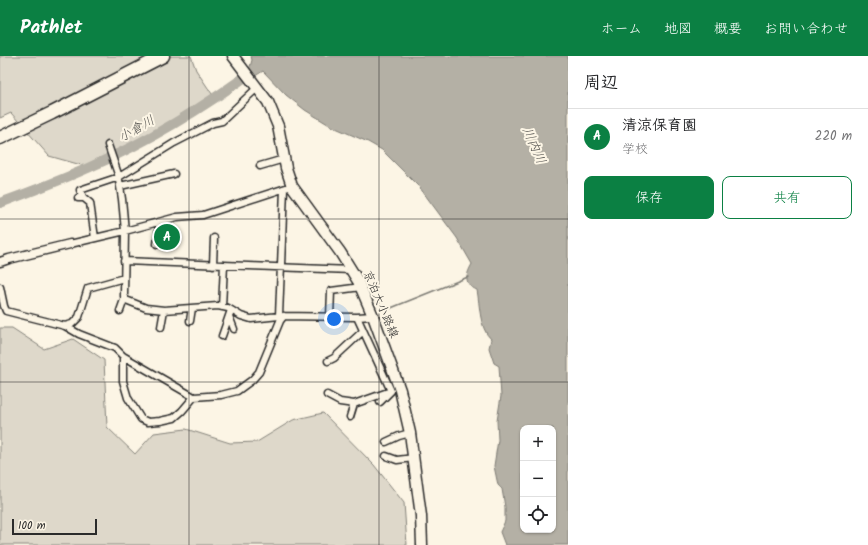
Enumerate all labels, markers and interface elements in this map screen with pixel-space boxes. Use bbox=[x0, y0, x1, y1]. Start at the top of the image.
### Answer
text: Pathlet bbox=[20, 13, 82, 43]
text: ホーム bbox=[601, 18, 642, 40]
text: 地図 bbox=[664, 18, 692, 40]
text: 概要 bbox=[714, 18, 742, 40]
text: お問い合わせ bbox=[764, 18, 848, 40]
text: 周辺 bbox=[584, 70, 618, 97]
water label: 小倉川 bbox=[115, 110, 159, 148]
text: 清涼保育園 bbox=[622, 114, 697, 138]
water label: 川内川 bbox=[516, 124, 551, 168]
text: A bbox=[593, 126, 601, 147]
text: 220 m bbox=[815, 126, 852, 147]
text: 学校 bbox=[622, 139, 648, 160]
button: 保存 bbox=[584, 176, 714, 219]
button: 共有 bbox=[722, 176, 852, 219]
pin: A bbox=[154, 222, 180, 252]
street label: 京泊大小路線 bbox=[358, 267, 403, 341]
your location bbox=[324, 309, 344, 329]
map controls bbox=[520, 425, 556, 533]
button: + bbox=[520, 425, 556, 461]
button: − bbox=[520, 461, 556, 497]
button: locate bbox=[520, 497, 556, 533]
scale bar bbox=[12, 517, 97, 536]
text: 100 m bbox=[18, 517, 46, 535]

